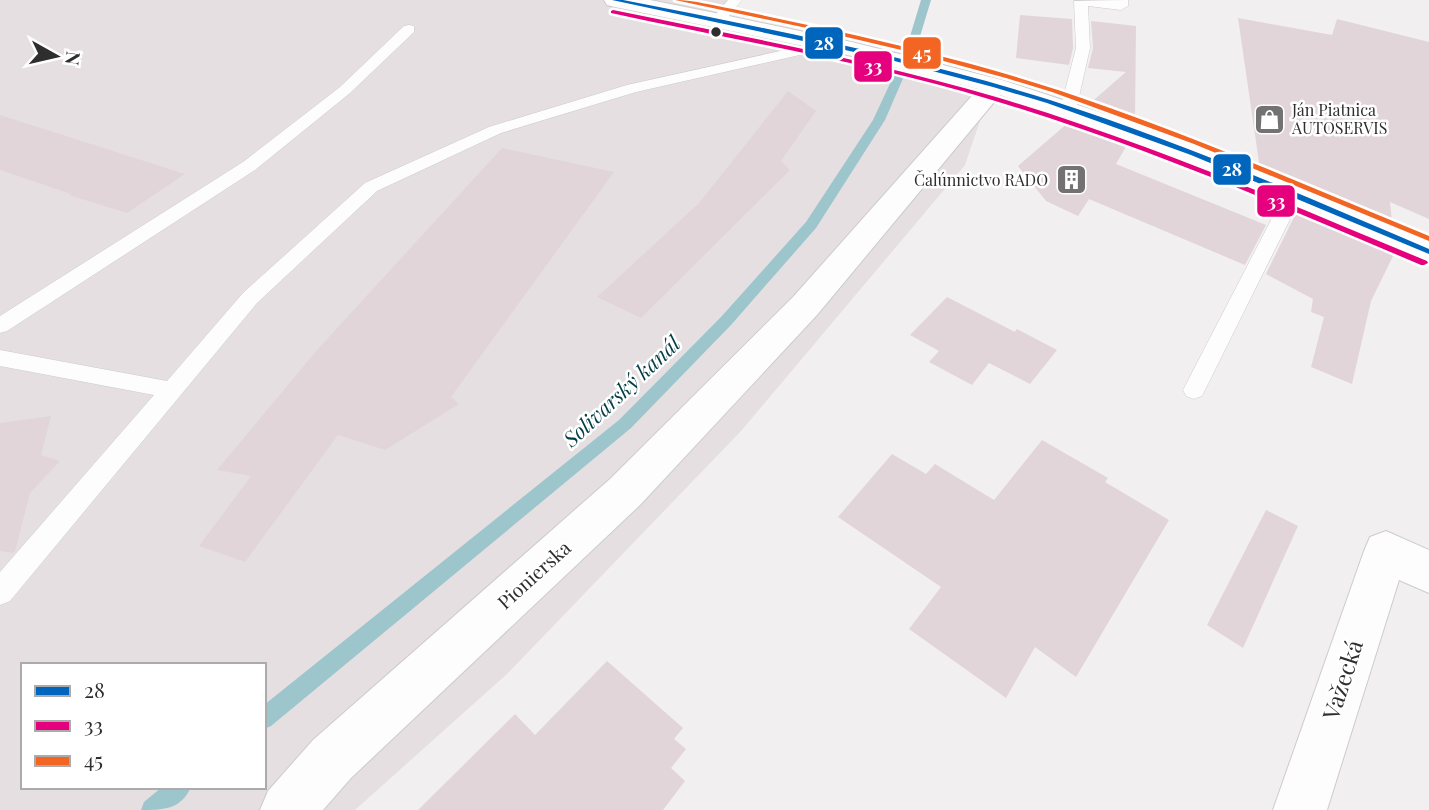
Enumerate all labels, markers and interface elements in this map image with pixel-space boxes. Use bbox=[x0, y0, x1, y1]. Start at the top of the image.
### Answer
north arrow bbox=[21, 21, 91, 91]
unlabelled marker bbox=[709, 25, 723, 39]
line badge: 28 bbox=[804, 26, 844, 60]
text: 28 bbox=[814, 29, 834, 55]
line badge: 45 bbox=[902, 36, 942, 70]
text: 45 bbox=[913, 39, 932, 65]
text: N bbox=[60, 50, 88, 67]
line badge: 33 bbox=[853, 50, 893, 83]
text: 33 bbox=[864, 52, 882, 78]
place label: Ján Piatnica AUTOSERVIS bbox=[1291, 99, 1387, 138]
shop icon: Ján Piatnica AUTOSERVIS bbox=[1252, 102, 1286, 136]
line badge: 28 bbox=[1212, 153, 1252, 186]
text: 28 bbox=[1222, 155, 1242, 181]
building icon: Čalúnnictvo RADO bbox=[1054, 163, 1088, 197]
place label: Čalúnnictvo RADO bbox=[914, 169, 1048, 190]
line badge: 33 bbox=[1256, 184, 1296, 218]
text: 33 bbox=[1267, 187, 1285, 213]
water label: Solivarský kanál bbox=[555, 328, 686, 453]
street label: Pionierska bbox=[491, 534, 576, 614]
street label: Važecká bbox=[1314, 635, 1369, 724]
legend bbox=[21, 663, 266, 789]
text: 28 bbox=[84, 675, 105, 703]
text: 33 bbox=[84, 710, 103, 738]
text: 45 bbox=[84, 745, 103, 773]

